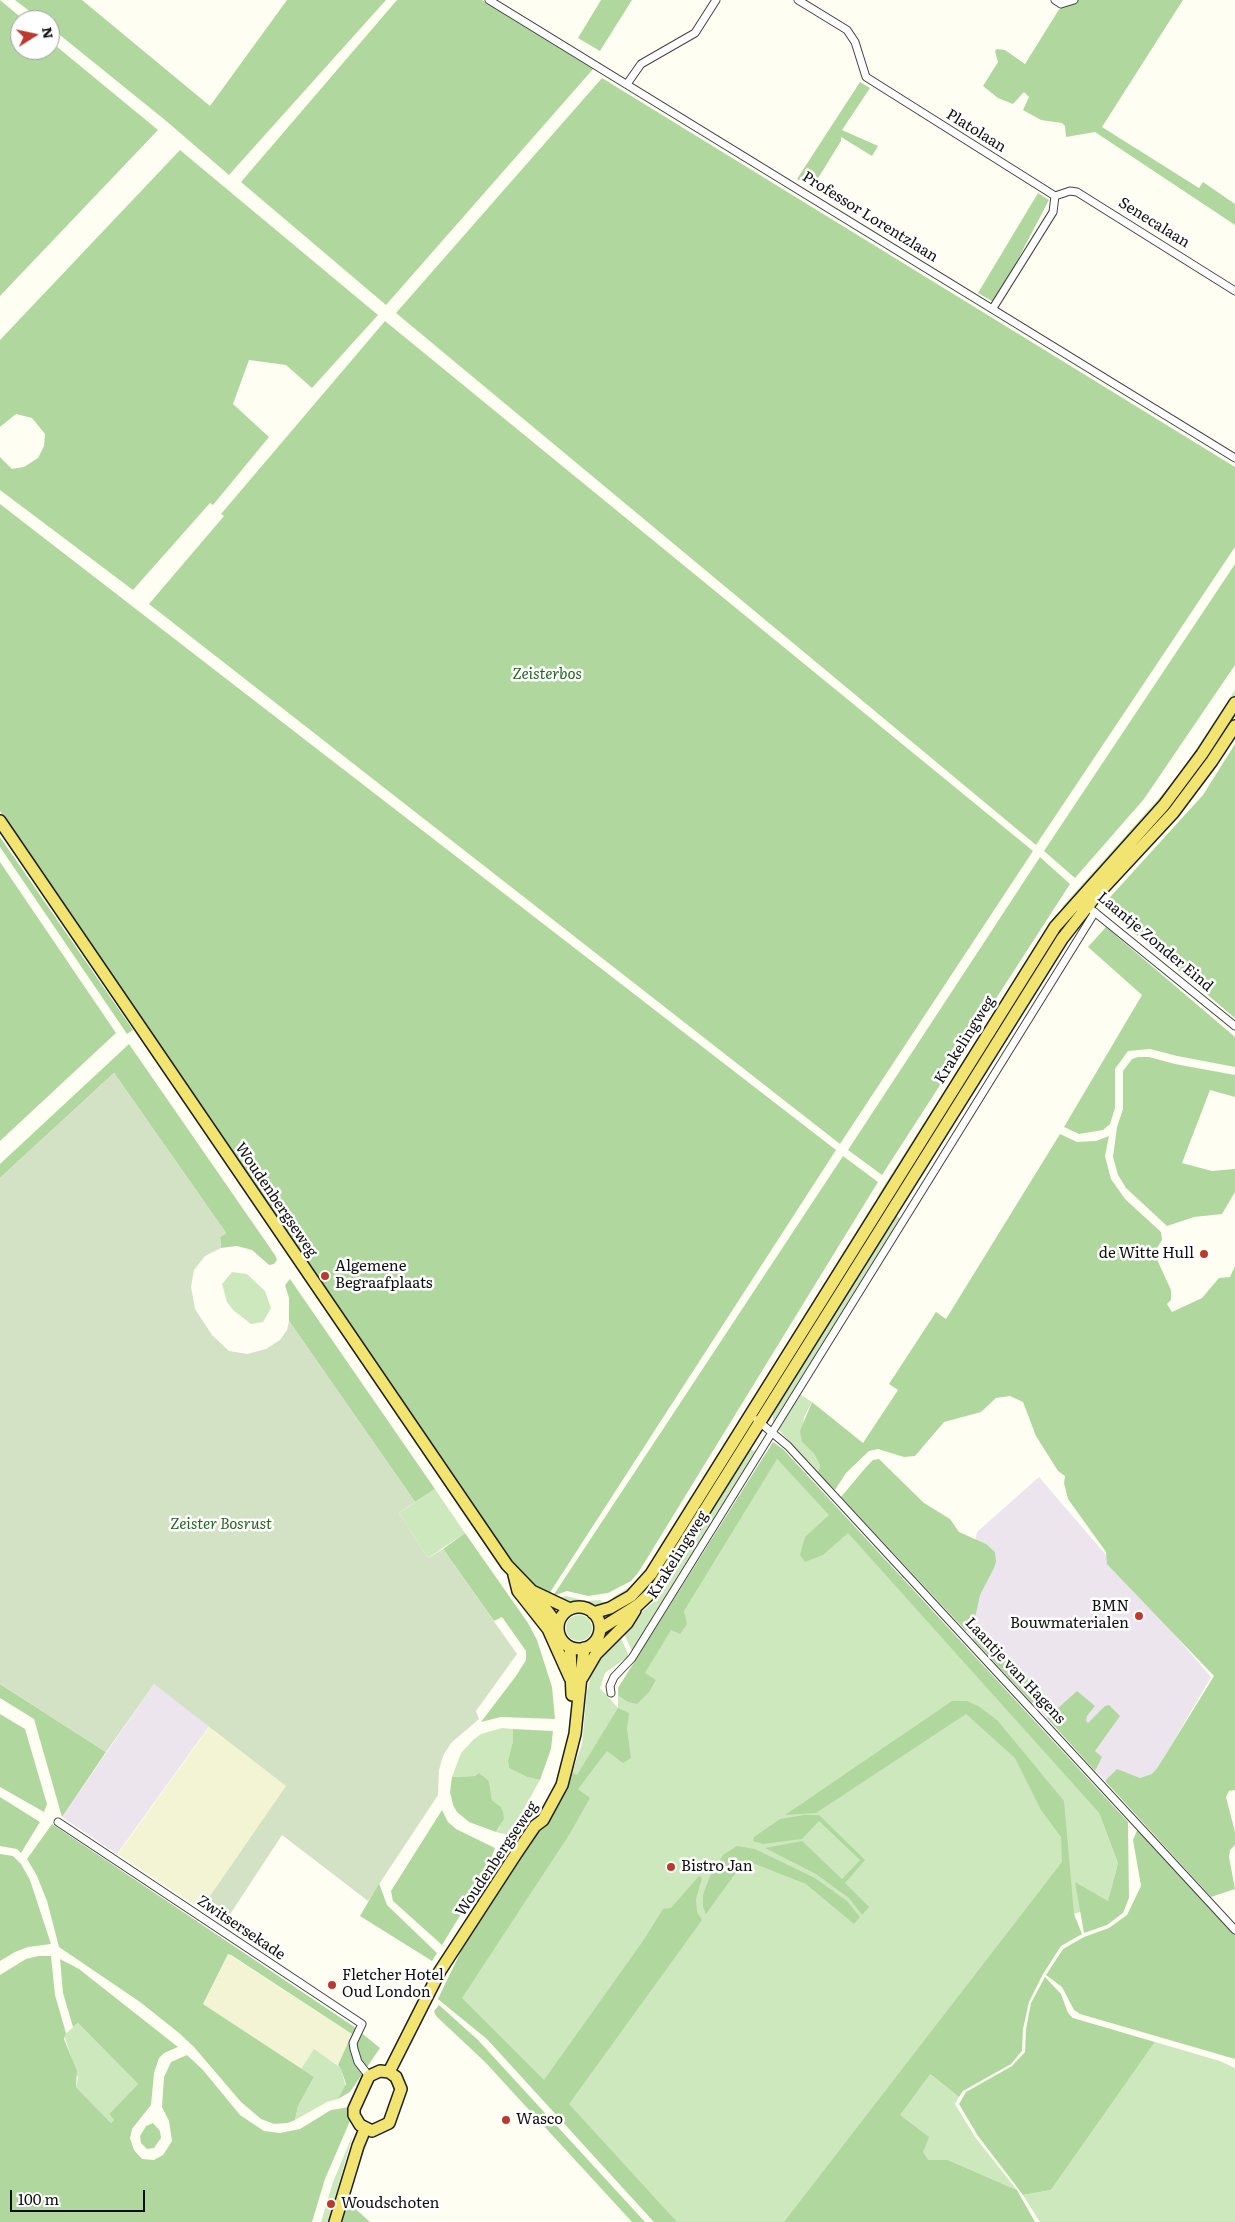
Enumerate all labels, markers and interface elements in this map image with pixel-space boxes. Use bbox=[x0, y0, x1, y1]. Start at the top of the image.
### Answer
north arrow bbox=[10, 10, 60, 60]
text: N bbox=[38, 25, 60, 40]
street label: Platolaan bbox=[943, 106, 1009, 156]
street label: Professor Lorentzlaan bbox=[799, 168, 941, 266]
street label: Senecalaan bbox=[1115, 194, 1193, 252]
park label: Zeisterbos bbox=[512, 666, 582, 684]
street label: Laantje Zonder Eind bbox=[1094, 888, 1216, 996]
street label: Krakelingweg bbox=[931, 993, 999, 1087]
street label: Woudenbergseweg bbox=[231, 1139, 321, 1261]
place label: de Witte Hull bbox=[1099, 1245, 1194, 1263]
marker: de Witte Hull bbox=[1198, 1248, 1210, 1260]
place label: Algemene Begraafplaats bbox=[335, 1258, 432, 1293]
marker: Algemene Begraafplaats bbox=[319, 1270, 331, 1282]
street label: Krakelingweg bbox=[644, 1508, 712, 1602]
park label: Zeister Bosrust bbox=[170, 1516, 272, 1534]
place label: BMN Bouwmaterialen bbox=[1010, 1598, 1129, 1633]
marker: BMN Bouwmaterialen bbox=[1133, 1610, 1145, 1622]
street label: Laantje van Hagens bbox=[961, 1614, 1069, 1728]
street label: Woudenbergseweg bbox=[452, 1798, 542, 1920]
place label: Bistro Jan bbox=[681, 1858, 753, 1876]
marker: Bistro Jan bbox=[665, 1861, 677, 1873]
street label: Zwitsersekade bbox=[194, 1892, 288, 1964]
place label: Fletcher Hotel Oud London bbox=[342, 1967, 444, 2002]
marker: Fletcher Hotel Oud London bbox=[326, 1979, 338, 1991]
place label: Wasco bbox=[516, 2111, 563, 2129]
marker: Wasco bbox=[500, 2114, 512, 2126]
scale bar bbox=[12, 2180, 148, 2212]
text: 100 m bbox=[18, 2187, 59, 2210]
place label: Woudschoten bbox=[341, 2195, 440, 2213]
marker: Woudschoten bbox=[325, 2198, 337, 2210]

